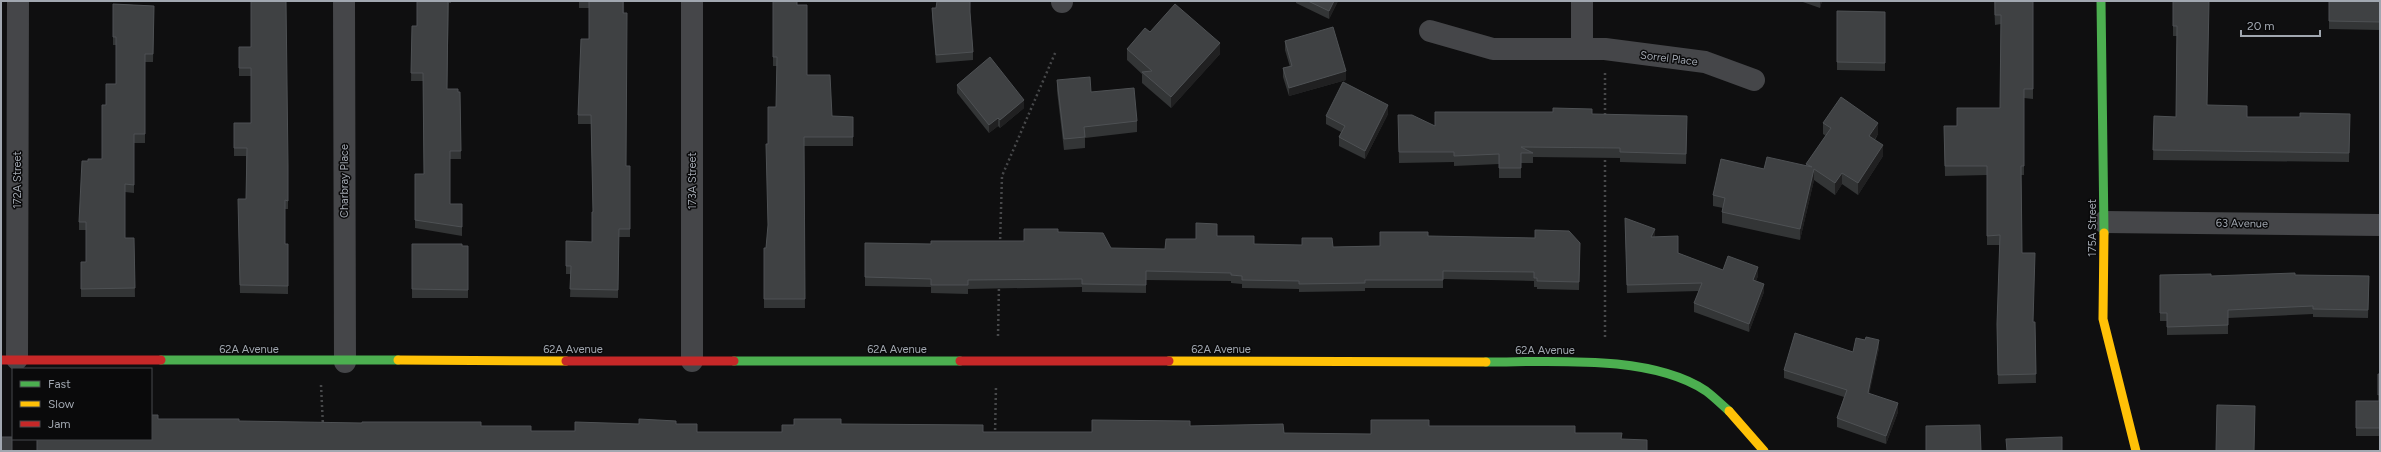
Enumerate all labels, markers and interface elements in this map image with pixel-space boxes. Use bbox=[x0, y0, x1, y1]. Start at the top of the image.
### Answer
scale bar bbox=[2241, 12, 2320, 38]
text: 20 m bbox=[2247, 19, 2275, 33]
street label: Sorrel Place bbox=[1639, 49, 1699, 68]
street label: Charbray Place bbox=[338, 144, 351, 218]
street label: 172A Street bbox=[11, 151, 24, 209]
street label: 173A Street bbox=[686, 152, 699, 210]
street label: 175A Street bbox=[2086, 199, 2099, 257]
street label: 63 Avenue bbox=[2216, 217, 2268, 230]
street label: 62A Avenue bbox=[219, 343, 279, 356]
street label: 62A Avenue bbox=[543, 343, 603, 356]
street label: 62A Avenue bbox=[867, 343, 927, 356]
street label: 62A Avenue bbox=[1191, 343, 1251, 356]
street label: 62A Avenue bbox=[1515, 344, 1575, 357]
legend bbox=[12, 368, 152, 440]
text: Fast bbox=[48, 377, 71, 391]
text: Slow bbox=[48, 397, 75, 411]
text: Jam bbox=[48, 417, 71, 431]

